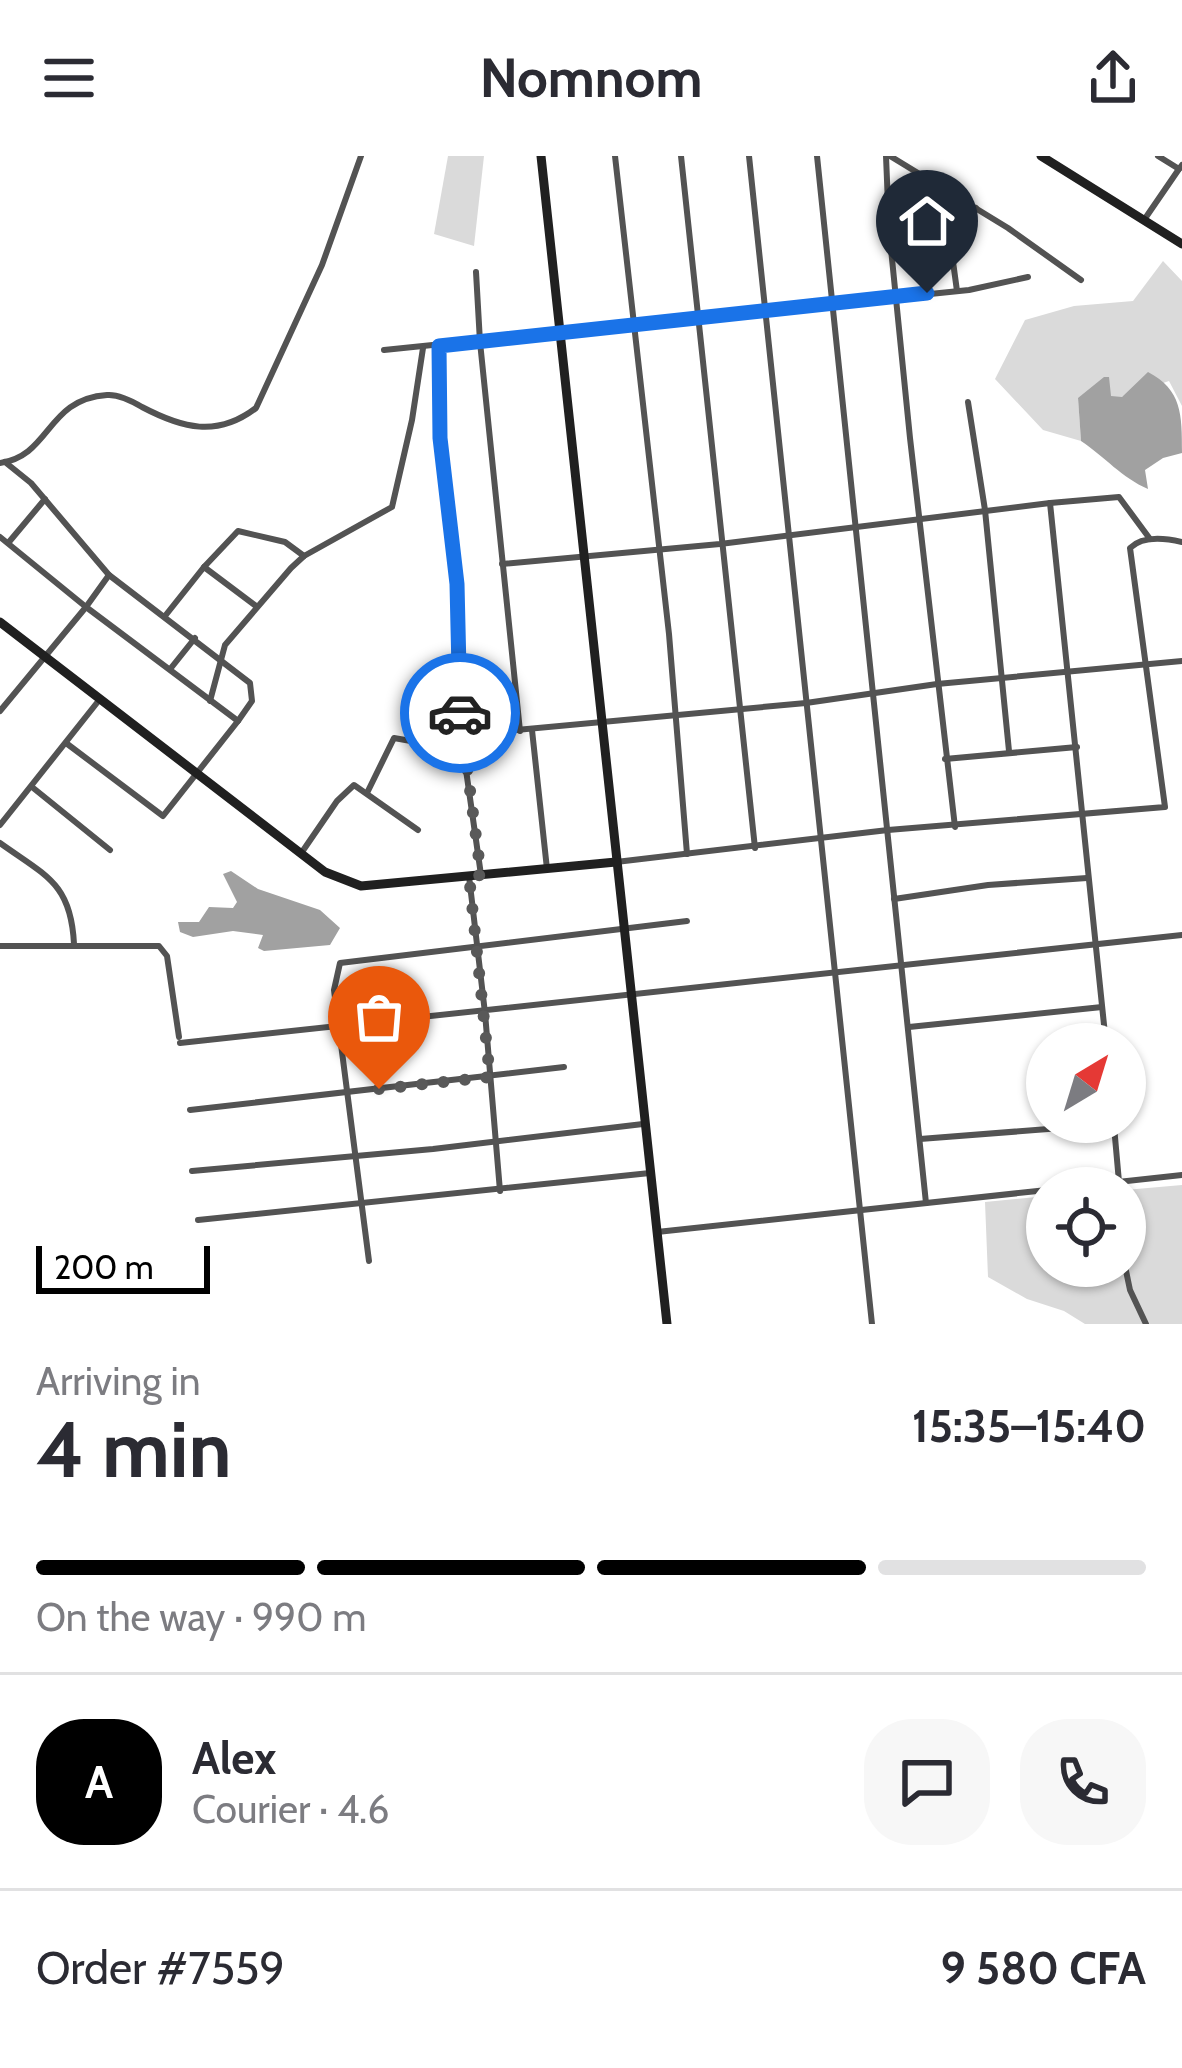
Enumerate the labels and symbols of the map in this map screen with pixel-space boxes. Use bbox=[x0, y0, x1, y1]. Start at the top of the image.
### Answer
pin bbox=[876, 170, 978, 293]
courier bbox=[400, 653, 520, 773]
pin bbox=[328, 966, 430, 1089]
north arrow bbox=[1026, 1023, 1146, 1143]
scale bar bbox=[36, 1240, 210, 1293]

